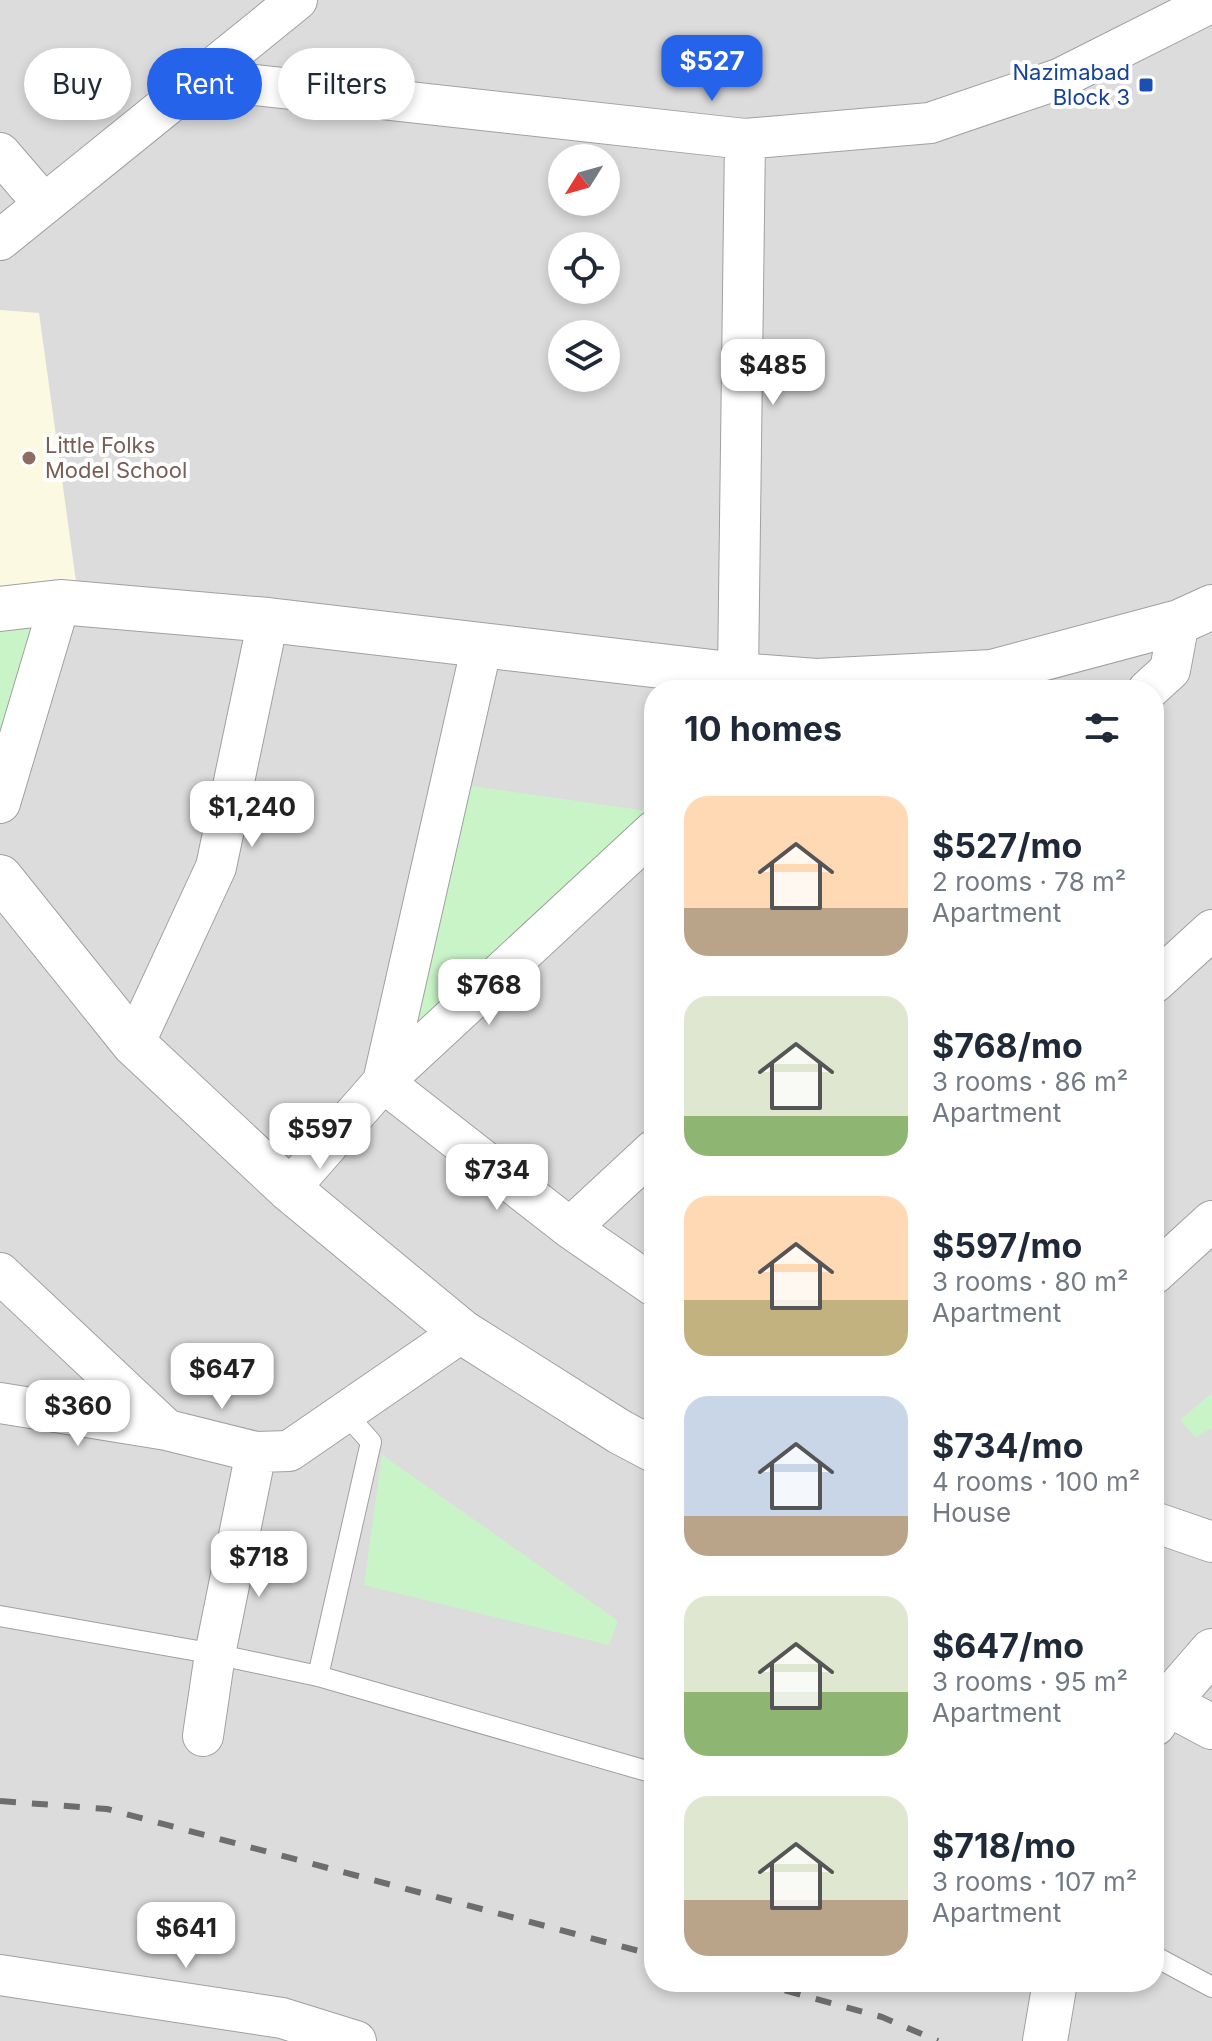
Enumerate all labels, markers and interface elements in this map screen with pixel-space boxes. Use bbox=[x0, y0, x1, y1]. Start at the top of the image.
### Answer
pin: $527 bbox=[665, 35, 759, 103]
text: $527 bbox=[679, 45, 745, 76]
chip: Buy bbox=[24, 48, 131, 120]
chip: Rent bbox=[147, 48, 262, 120]
chip: Filters bbox=[278, 48, 415, 120]
place label: Nazimabad Block 3 bbox=[1012, 59, 1130, 110]
marker: Nazimabad Block 3 bbox=[1137, 76, 1155, 94]
north arrow bbox=[548, 144, 620, 216]
map controls bbox=[548, 144, 620, 392]
button: locate bbox=[548, 232, 620, 304]
button: layers bbox=[548, 320, 620, 392]
pin: $485 bbox=[726, 339, 820, 407]
text: $485 bbox=[739, 349, 807, 380]
place label: Little Folks Model School bbox=[45, 432, 187, 483]
marker: Little Folks Model School bbox=[20, 449, 38, 467]
icon: filters bbox=[1080, 706, 1124, 750]
text: 10 homes bbox=[684, 708, 842, 749]
pin: $1,240 bbox=[187, 781, 317, 849]
text: $1,240 bbox=[208, 791, 296, 822]
text: $527/mo bbox=[932, 825, 1082, 866]
icon: home bbox=[748, 828, 844, 924]
text: 2 rooms · 78 m² bbox=[932, 866, 1126, 897]
text: Apartment bbox=[932, 897, 1061, 928]
pin: $768 bbox=[442, 959, 536, 1027]
text: $768 bbox=[456, 969, 522, 1000]
text: $768/mo bbox=[932, 1025, 1083, 1066]
icon: home bbox=[748, 1028, 844, 1124]
text: 3 rooms · 86 m² bbox=[932, 1066, 1128, 1097]
text: Apartment bbox=[932, 1097, 1061, 1128]
pin: $597 bbox=[273, 1103, 367, 1171]
text: $597 bbox=[287, 1113, 353, 1144]
pin: $734 bbox=[450, 1144, 544, 1212]
text: $734 bbox=[464, 1154, 530, 1185]
text: $597/mo bbox=[932, 1225, 1082, 1266]
icon: home bbox=[748, 1228, 844, 1324]
text: 3 rooms · 80 m² bbox=[932, 1266, 1129, 1297]
text: Apartment bbox=[932, 1297, 1061, 1328]
pin: $647 bbox=[175, 1343, 269, 1411]
text: $647 bbox=[189, 1353, 255, 1384]
pin: $360 bbox=[31, 1380, 125, 1448]
text: $360 bbox=[44, 1390, 112, 1421]
text: $734/mo bbox=[932, 1425, 1084, 1466]
icon: home bbox=[748, 1428, 844, 1524]
text: 4 rooms · 100 m² bbox=[932, 1466, 1140, 1497]
text: House bbox=[932, 1497, 1011, 1528]
pin: $718 bbox=[212, 1531, 306, 1599]
text: $718 bbox=[229, 1541, 289, 1572]
text: $647/mo bbox=[932, 1625, 1084, 1666]
icon: home bbox=[748, 1628, 844, 1724]
text: 3 rooms · 95 m² bbox=[932, 1666, 1128, 1697]
text: Apartment bbox=[932, 1697, 1061, 1728]
text: $718/mo bbox=[932, 1825, 1076, 1866]
icon: home bbox=[748, 1828, 844, 1924]
text: 3 rooms · 107 m² bbox=[932, 1866, 1137, 1897]
text: Apartment bbox=[932, 1897, 1061, 1928]
pin: $641 bbox=[139, 1902, 233, 1970]
text: $641 bbox=[155, 1912, 217, 1943]

